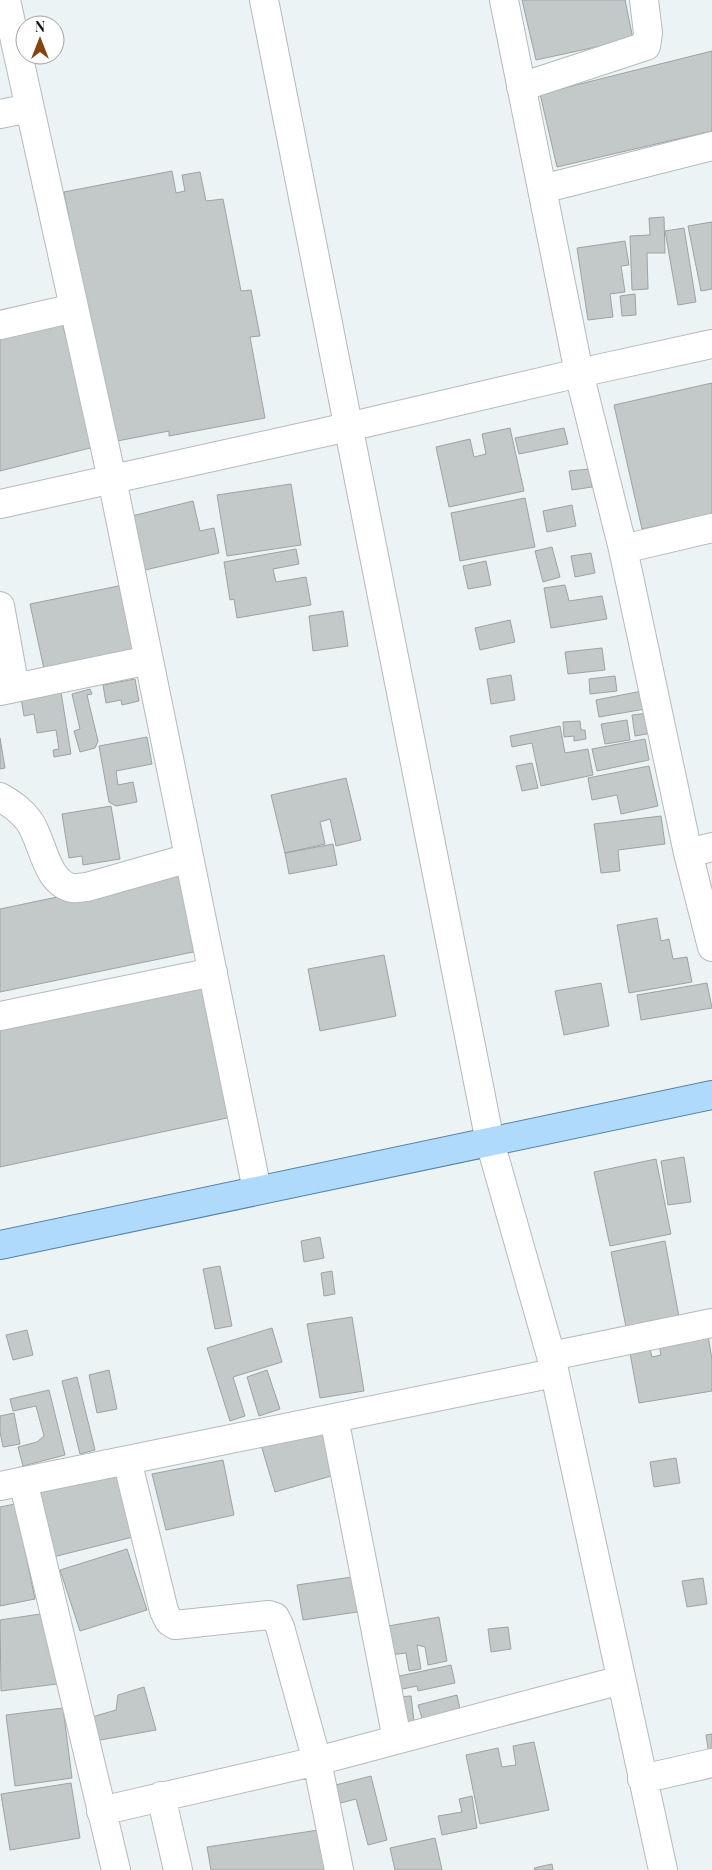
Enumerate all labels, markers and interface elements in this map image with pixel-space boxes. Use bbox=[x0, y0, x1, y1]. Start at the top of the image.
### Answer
north arrow bbox=[15, 15, 65, 65]
text: N bbox=[35, 17, 45, 36]

